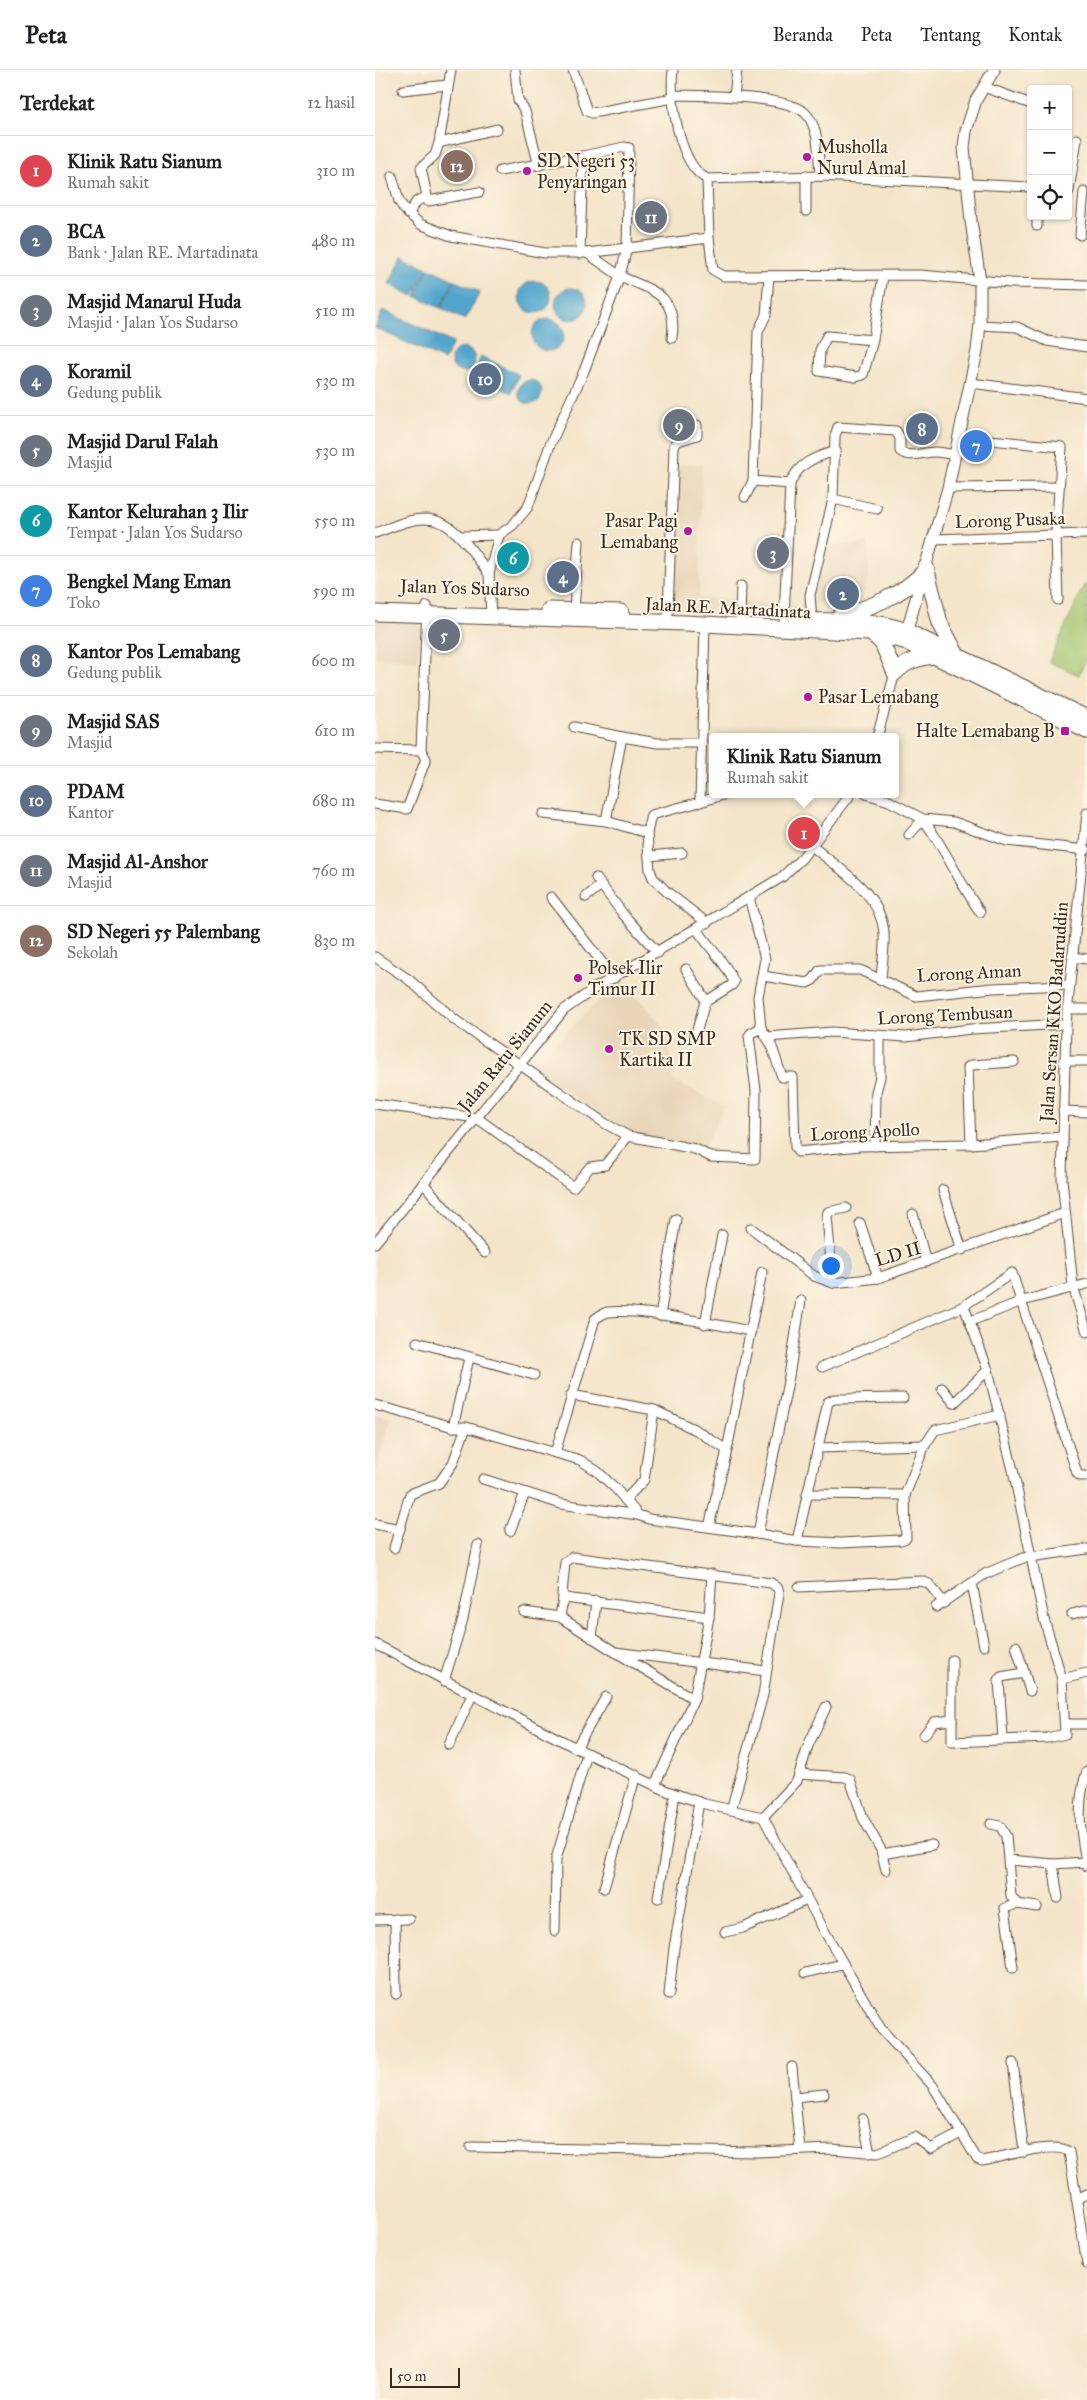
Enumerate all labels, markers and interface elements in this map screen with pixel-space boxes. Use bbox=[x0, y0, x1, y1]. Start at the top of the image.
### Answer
text: Peta bbox=[25, 20, 67, 50]
text: Beranda bbox=[773, 24, 833, 46]
text: Peta bbox=[861, 24, 892, 46]
text: Tentang bbox=[920, 24, 980, 46]
text: Kontak bbox=[1008, 24, 1062, 46]
map controls bbox=[1027, 85, 1072, 220]
button: + bbox=[1027, 85, 1072, 130]
text: Terdekat bbox=[20, 90, 94, 116]
text: 12 hasil bbox=[307, 93, 355, 112]
button: − bbox=[1027, 130, 1072, 175]
place label: Musholla Nurul Amal bbox=[817, 136, 907, 179]
pin: 12 bbox=[441, 147, 473, 185]
text: Klinik Ratu Sianum bbox=[67, 150, 222, 173]
place label: SD Negeri 53 Penyaringan bbox=[537, 150, 635, 194]
marker: Musholla Nurul Amal bbox=[801, 151, 813, 163]
text: 1 bbox=[33, 161, 39, 180]
text: 310 m bbox=[316, 161, 355, 180]
marker: SD Negeri 53 Penyaringan bbox=[521, 165, 533, 177]
text: Rumah sakit bbox=[67, 173, 149, 192]
button: locate bbox=[1027, 175, 1072, 220]
pin: 11 bbox=[635, 198, 667, 236]
text: BCA bbox=[67, 220, 105, 243]
text: 2 bbox=[32, 231, 40, 250]
text: 480 m bbox=[311, 231, 355, 250]
text: Bank · Jalan RE. Martadinata bbox=[67, 243, 258, 262]
text: Masjid Manarul Huda bbox=[67, 290, 241, 313]
text: 3 bbox=[33, 301, 39, 320]
text: 510 m bbox=[315, 301, 355, 320]
text: Masjid · Jalan Yos Sudarso bbox=[67, 313, 238, 332]
text: Koramil bbox=[67, 360, 131, 383]
pin: 10 bbox=[469, 360, 501, 398]
text: 4 bbox=[32, 371, 40, 390]
text: 530 m bbox=[315, 371, 355, 390]
text: Gedung publik bbox=[67, 383, 162, 402]
pin: 9 bbox=[663, 406, 695, 444]
pin: 8 bbox=[906, 410, 938, 448]
pin: 7 bbox=[960, 427, 992, 465]
text: Masjid Darul Falah bbox=[67, 430, 218, 453]
text: 5 bbox=[32, 441, 40, 460]
text: 530 m bbox=[315, 441, 355, 460]
text: Masjid bbox=[67, 453, 112, 472]
text: Kantor Kelurahan 3 Ilir bbox=[67, 500, 248, 523]
street label: Lorong Pusaka bbox=[954, 507, 1066, 534]
place label: Pasar Pagi Lemabang bbox=[600, 510, 679, 554]
text: 6 bbox=[32, 511, 40, 530]
text: 550 m bbox=[314, 511, 355, 530]
text: Tempat · Jalan Yos Sudarso bbox=[67, 523, 243, 542]
marker: Pasar Pagi Lemabang bbox=[682, 525, 694, 537]
pin: 3 bbox=[757, 534, 789, 572]
pin: 6 bbox=[497, 539, 529, 577]
pin: 4 bbox=[547, 558, 579, 596]
text: Bengkel Mang Eman bbox=[67, 570, 231, 593]
street label: Jalan Yos Sudarso bbox=[398, 575, 530, 602]
pin: 2 bbox=[827, 575, 859, 613]
text: 7 bbox=[32, 581, 40, 600]
text: 590 m bbox=[313, 581, 355, 600]
text: Toko bbox=[67, 593, 100, 612]
street label: Jalan RE. Martadinata bbox=[643, 593, 812, 624]
pin: 5 bbox=[428, 616, 460, 654]
text: Kantor Pos Lemabang bbox=[67, 640, 240, 663]
text: 8 bbox=[32, 651, 40, 670]
text: 600 m bbox=[311, 651, 355, 670]
text: Gedung publik bbox=[67, 663, 162, 682]
place label: Pasar Lemabang bbox=[818, 686, 939, 709]
marker: Pasar Lemabang bbox=[802, 691, 814, 703]
text: Masjid SAS bbox=[67, 710, 160, 733]
place label: Halte Lemabang B bbox=[916, 720, 1055, 743]
text: 9 bbox=[32, 721, 40, 740]
text: 610 m bbox=[314, 721, 355, 740]
marker: Halte Lemabang B bbox=[1059, 725, 1071, 737]
text: Masjid bbox=[67, 733, 112, 752]
popup bbox=[709, 733, 899, 798]
text: Klinik Ratu Sianum bbox=[726, 745, 882, 768]
text: Rumah sakit bbox=[726, 768, 809, 787]
text: PDAM bbox=[67, 780, 125, 803]
text: 10 bbox=[28, 791, 44, 810]
text: 680 m bbox=[312, 791, 355, 810]
text: Kantor bbox=[67, 803, 114, 822]
pin: 1 bbox=[788, 814, 820, 852]
text: Masjid Al-Anshor bbox=[67, 850, 208, 873]
text: 11 bbox=[30, 861, 42, 880]
text: 760 m bbox=[312, 861, 355, 880]
text: Masjid bbox=[67, 873, 112, 892]
street label: Jalan Sersan KKO Badaruddin bbox=[1035, 901, 1074, 1125]
text: SD Negeri 55 Palembang bbox=[67, 920, 260, 943]
text: 12 bbox=[29, 931, 43, 950]
text: 830 m bbox=[314, 931, 355, 950]
text: Sekolah bbox=[67, 943, 118, 962]
place label: Polsek Ilir Timur II bbox=[588, 957, 663, 1000]
street label: Lorong Aman bbox=[916, 959, 1022, 988]
marker: Polsek Ilir Timur II bbox=[572, 972, 584, 984]
street label: Jalan Ratu Sianum bbox=[452, 995, 558, 1119]
street label: Lorong Tembusan bbox=[877, 1000, 1014, 1031]
place label: TK SD SMP Kartika II bbox=[619, 1028, 716, 1071]
marker: TK SD SMP Kartika II bbox=[603, 1043, 615, 1055]
street label: Lorong Apollo bbox=[810, 1118, 920, 1147]
street label: LD II bbox=[872, 1237, 924, 1271]
your location bbox=[818, 1253, 844, 1279]
scale bar bbox=[390, 2365, 460, 2388]
text: 50 m bbox=[397, 2368, 426, 2385]

